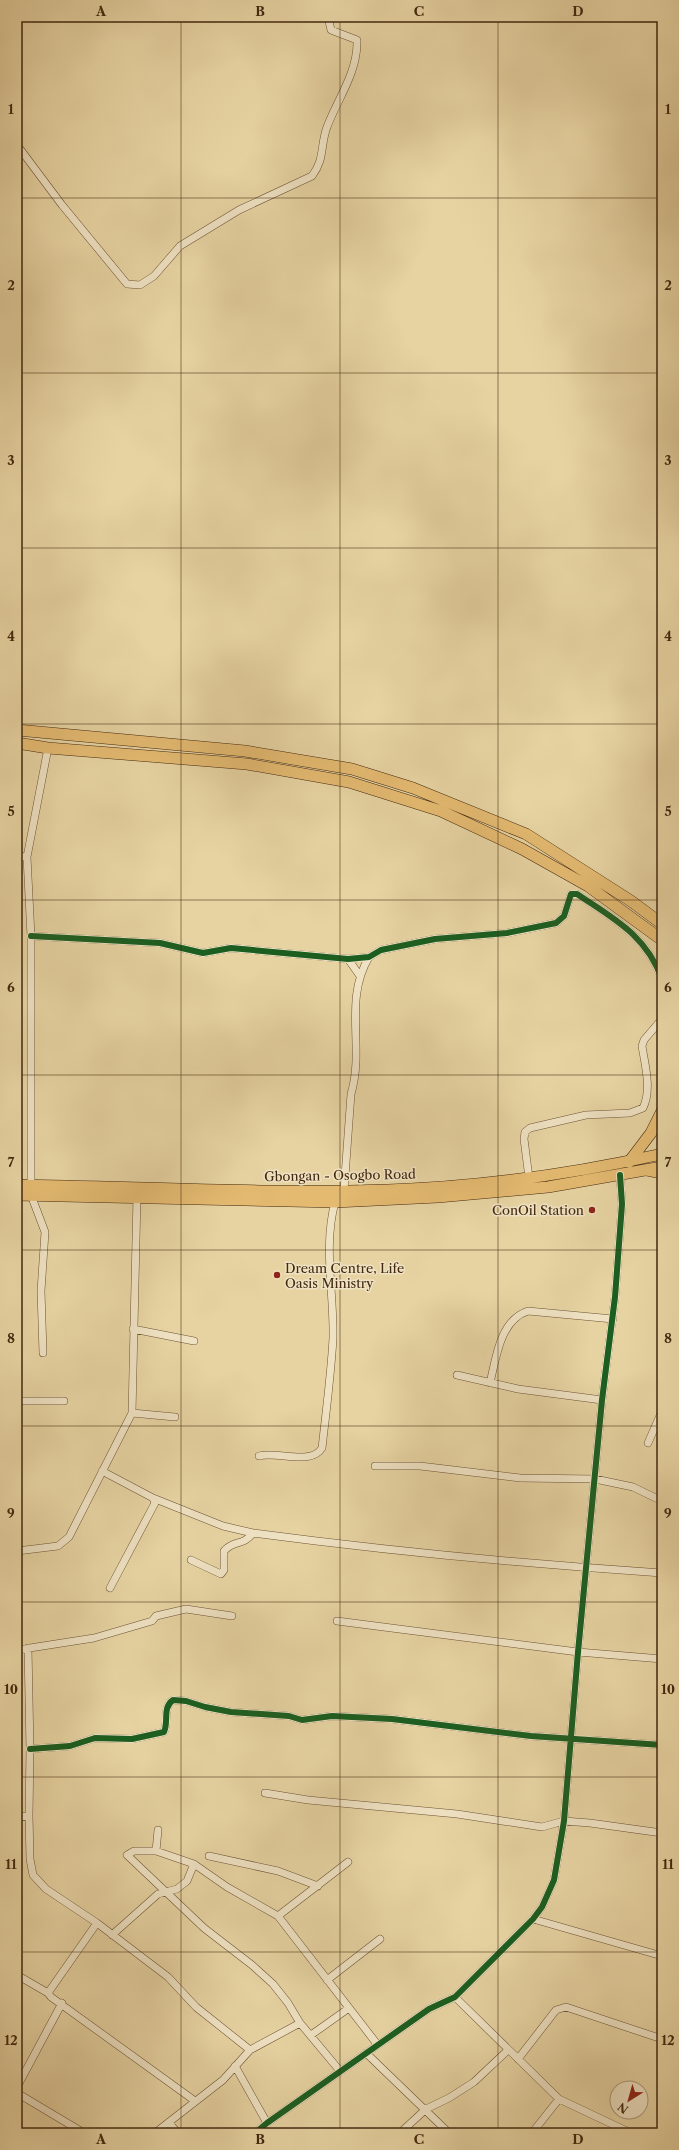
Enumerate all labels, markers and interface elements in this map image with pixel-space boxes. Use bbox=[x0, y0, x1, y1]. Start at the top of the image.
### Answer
text: A bbox=[95, 3, 107, 19]
text: B bbox=[255, 3, 265, 19]
text: C bbox=[414, 3, 424, 19]
text: D bbox=[572, 3, 584, 19]
text: 1 bbox=[8, 101, 14, 117]
text: 1 bbox=[665, 101, 671, 117]
text: 2 bbox=[7, 277, 15, 293]
text: 2 bbox=[664, 277, 672, 293]
text: 3 bbox=[7, 452, 15, 468]
text: 3 bbox=[664, 452, 672, 468]
text: 4 bbox=[7, 628, 15, 644]
text: 4 bbox=[664, 628, 672, 644]
text: 5 bbox=[7, 803, 15, 819]
text: 5 bbox=[664, 803, 672, 819]
text: 6 bbox=[7, 979, 15, 995]
text: 6 bbox=[664, 979, 672, 995]
text: 7 bbox=[8, 1154, 15, 1170]
text: 7 bbox=[665, 1154, 672, 1170]
street label: Gbongan - Osogbo Road bbox=[264, 1166, 416, 1184]
place label: ConOil Station bbox=[492, 1202, 584, 1218]
marker: ConOil Station bbox=[587, 1205, 597, 1215]
place label: Dream Centre, Life Oasis Ministry bbox=[285, 1260, 404, 1291]
marker: Dream Centre, Life Oasis Ministry bbox=[272, 1270, 282, 1280]
text: 8 bbox=[7, 1330, 15, 1346]
text: 8 bbox=[664, 1330, 672, 1346]
text: 9 bbox=[7, 1505, 15, 1521]
text: 9 bbox=[664, 1505, 672, 1521]
text: 10 bbox=[4, 1681, 18, 1697]
text: 10 bbox=[661, 1681, 675, 1697]
text: 11 bbox=[5, 1856, 17, 1872]
text: 11 bbox=[662, 1856, 674, 1872]
text: 12 bbox=[4, 2032, 18, 2048]
text: 12 bbox=[661, 2032, 675, 2048]
north arrow bbox=[609, 2080, 649, 2120]
text: N bbox=[615, 2099, 631, 2116]
text: A bbox=[95, 2131, 107, 2147]
text: B bbox=[255, 2131, 265, 2147]
text: C bbox=[414, 2131, 424, 2147]
text: D bbox=[572, 2131, 584, 2147]

